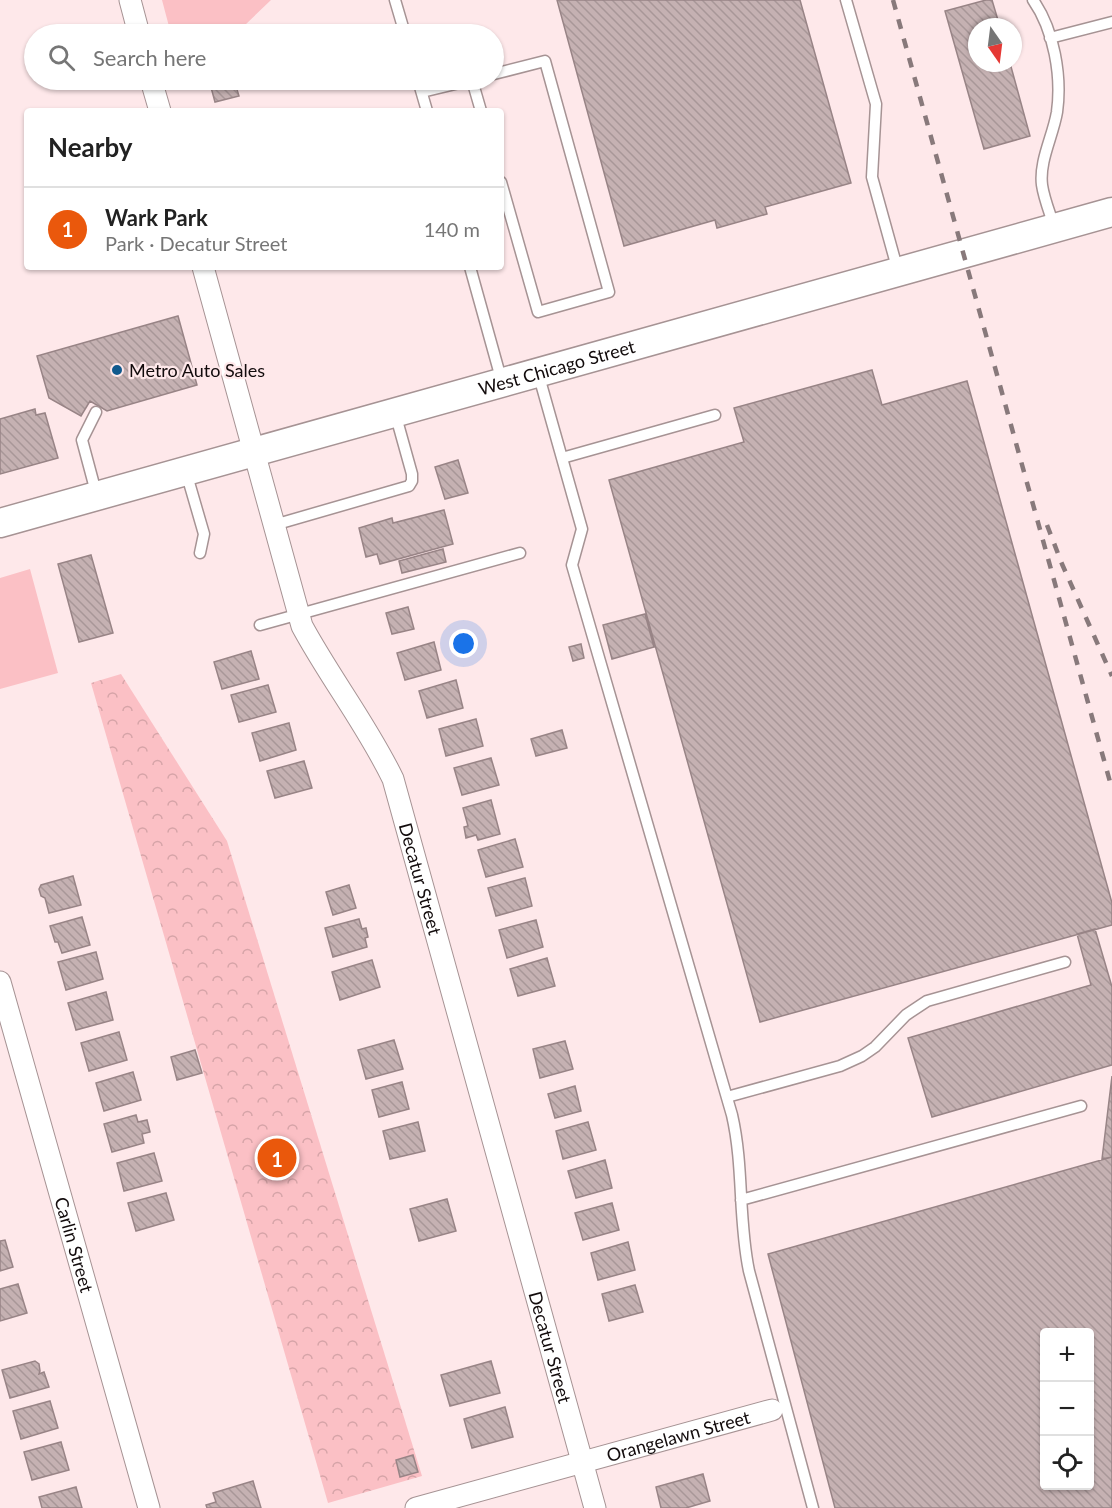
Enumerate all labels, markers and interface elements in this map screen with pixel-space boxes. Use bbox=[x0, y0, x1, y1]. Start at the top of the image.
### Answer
north arrow bbox=[968, 18, 1022, 72]
search box bbox=[24, 24, 504, 90]
icon: search bbox=[45, 41, 78, 74]
text: Search here bbox=[93, 44, 206, 71]
text: Nearby bbox=[48, 131, 133, 163]
text: Wark Park bbox=[105, 204, 208, 231]
text: 1 bbox=[62, 217, 73, 241]
text: 140 m bbox=[424, 217, 480, 241]
text: Park · Decatur Street bbox=[105, 231, 287, 255]
street label: West Chicago Street bbox=[476, 335, 638, 400]
place label: Metro Auto Sales bbox=[129, 359, 265, 381]
marker: Metro Auto Sales bbox=[110, 363, 124, 377]
your location bbox=[449, 629, 478, 658]
street label: Decatur Street bbox=[395, 820, 447, 938]
pin: 1 bbox=[258, 1136, 296, 1180]
street label: Carlin Street bbox=[50, 1194, 99, 1295]
street label: Decatur Street bbox=[524, 1289, 577, 1406]
map controls bbox=[1040, 1328, 1094, 1490]
button: + bbox=[1040, 1328, 1094, 1382]
button: − bbox=[1040, 1382, 1094, 1436]
street label: Orangelawn Street bbox=[604, 1405, 753, 1466]
button: locate bbox=[1040, 1436, 1094, 1490]

